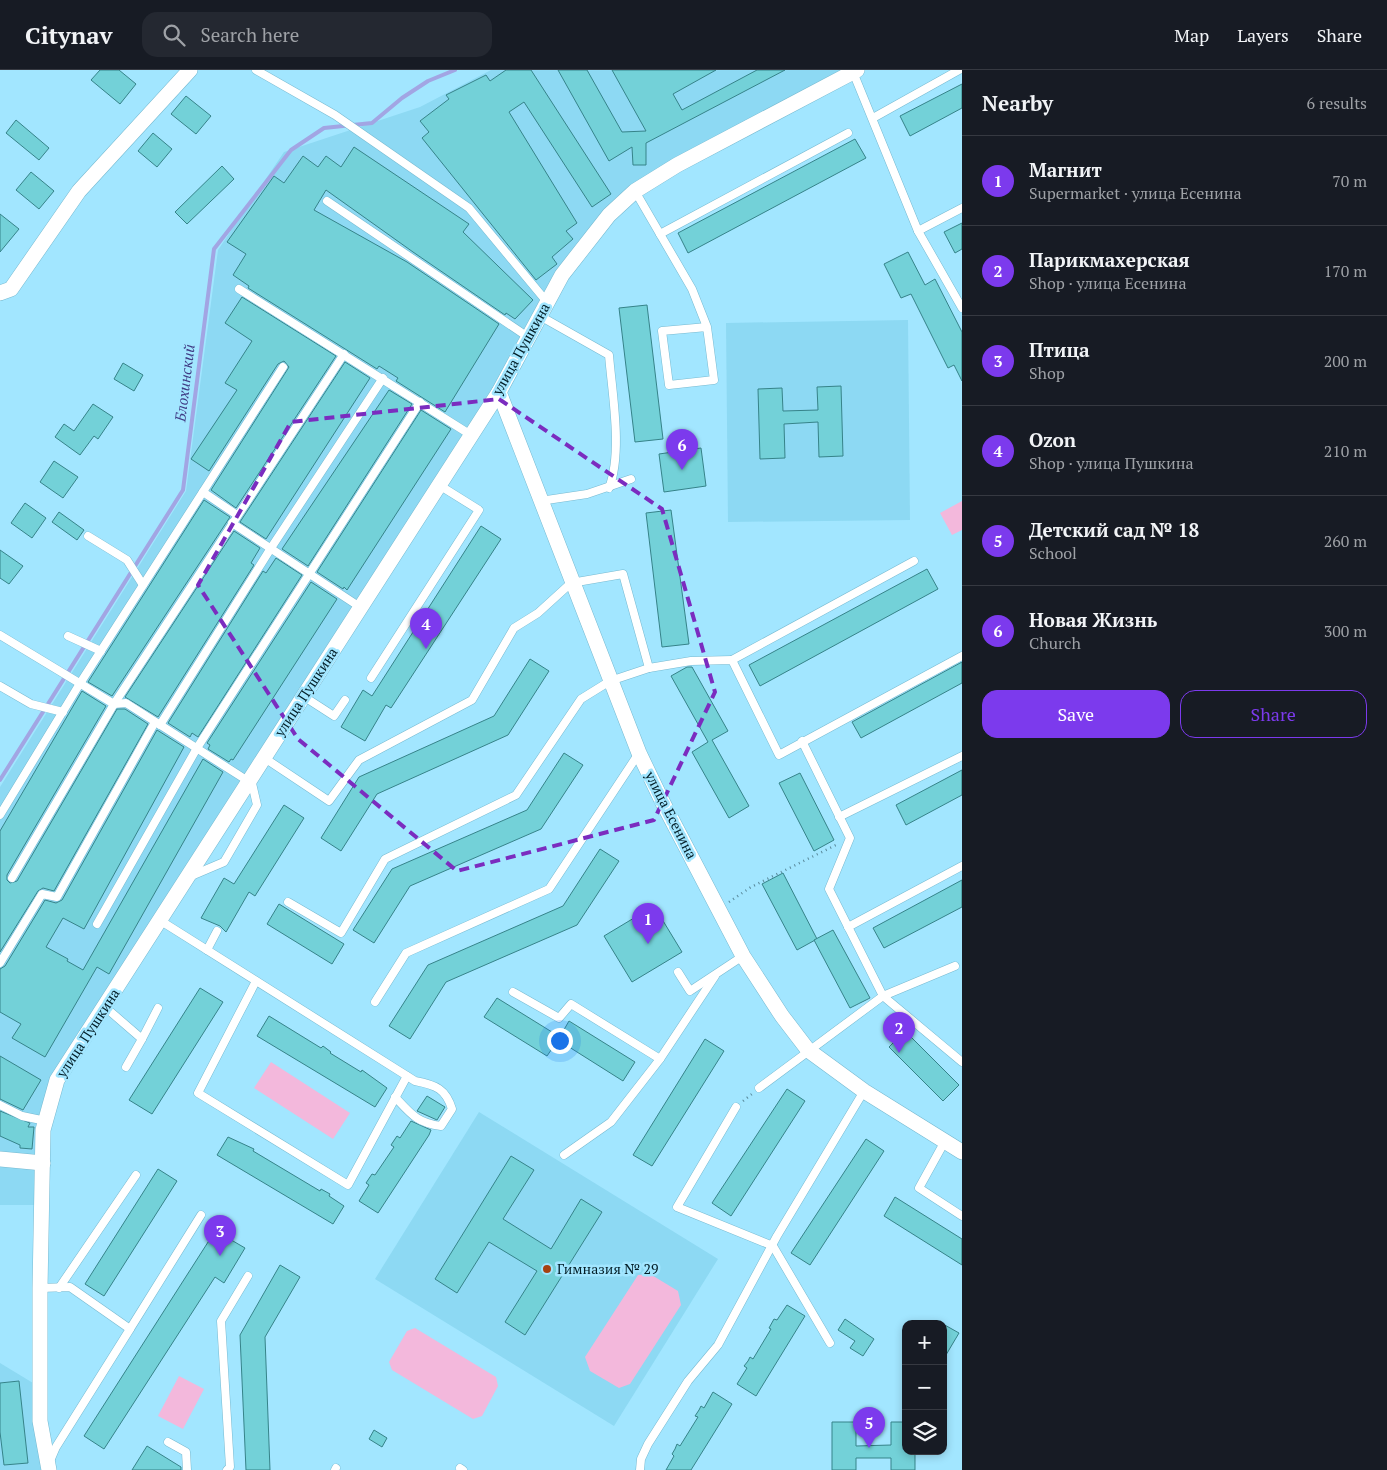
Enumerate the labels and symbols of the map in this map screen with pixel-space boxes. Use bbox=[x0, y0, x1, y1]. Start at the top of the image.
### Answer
street label: улица Пушкина bbox=[487, 299, 554, 399]
water label: Блохинский bbox=[169, 343, 199, 424]
pin: 6 bbox=[666, 429, 698, 470]
pin: 4 bbox=[410, 608, 442, 649]
street label: улица Пушкина bbox=[269, 644, 341, 741]
street label: улица Есенина bbox=[641, 767, 702, 862]
pin: 1 bbox=[632, 903, 664, 944]
street label: улица Пушкина bbox=[51, 985, 123, 1082]
pin: 2 bbox=[883, 1012, 915, 1053]
your location bbox=[547, 1028, 573, 1054]
pin: 3 bbox=[204, 1215, 236, 1256]
place label: Гимназия № 29 bbox=[557, 1259, 658, 1278]
marker: Гимназия № 29 bbox=[541, 1263, 553, 1275]
pin: 5 bbox=[853, 1407, 885, 1448]

